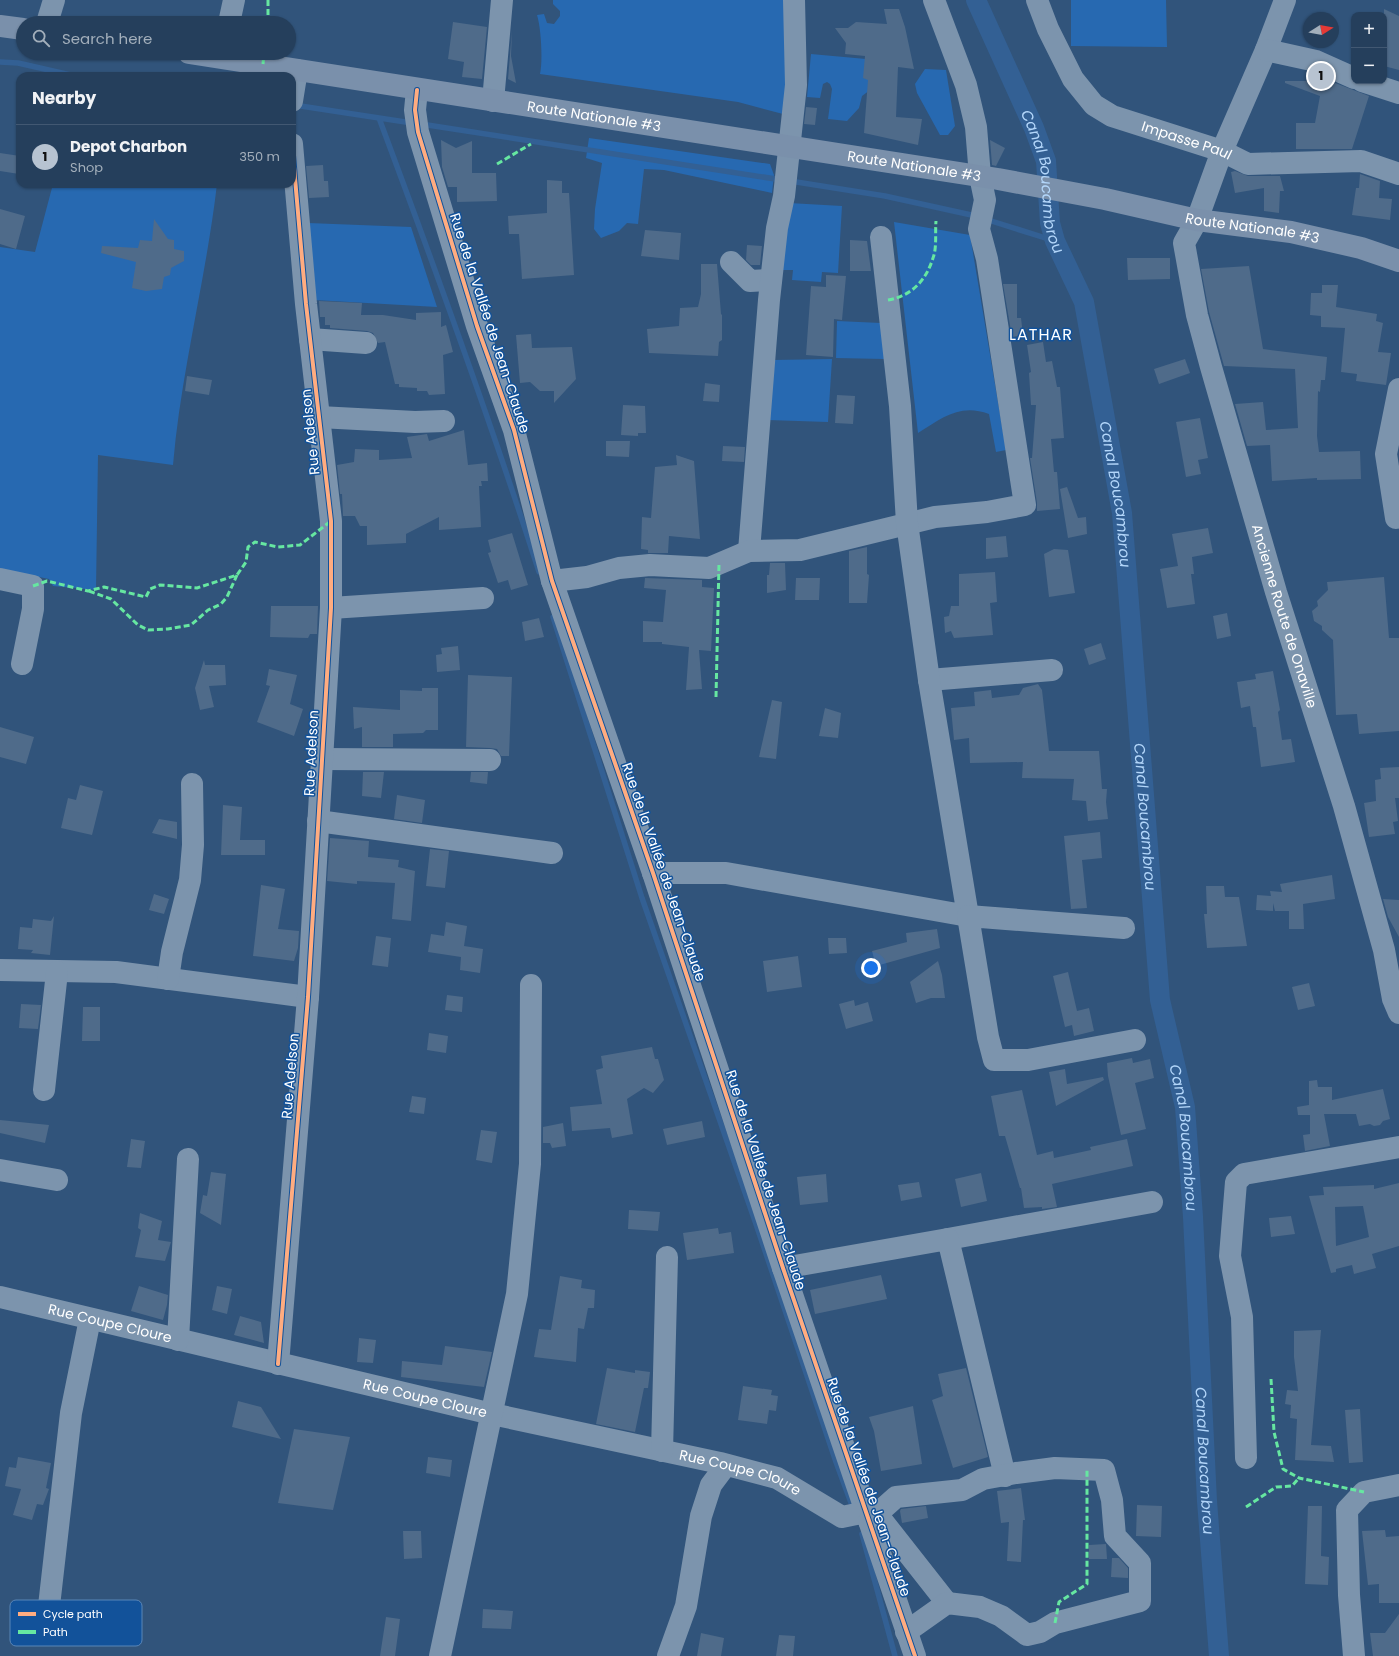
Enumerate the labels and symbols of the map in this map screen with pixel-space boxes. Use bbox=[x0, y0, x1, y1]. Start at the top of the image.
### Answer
north arrow bbox=[1303, 12, 1339, 48]
pin: 1 bbox=[1308, 61, 1334, 91]
street label: Route Nationale #3 bbox=[526, 96, 662, 136]
water label: Canal Boucambrou bbox=[1016, 106, 1070, 257]
street label: Impasse Paul bbox=[1139, 116, 1235, 164]
street label: Route Nationale #3 bbox=[846, 146, 983, 186]
street label: Route Nationale #3 bbox=[1183, 208, 1321, 248]
street label: Rue de la Vallée de Jean-Claude bbox=[445, 210, 535, 436]
district label: LATHAR bbox=[1009, 323, 1073, 346]
street label: Rue Adelson bbox=[296, 388, 324, 476]
water label: Canal Boucambrou bbox=[1095, 419, 1137, 569]
street label: Ancienne Route de Onaville bbox=[1247, 521, 1322, 711]
street label: Rue Adelson bbox=[299, 709, 323, 797]
water label: Canal Boucambrou bbox=[1129, 742, 1162, 892]
street label: Rue de la Vallée de Jean-Claude bbox=[617, 760, 711, 984]
your location bbox=[861, 958, 881, 978]
street label: Rue Adelson bbox=[276, 1032, 304, 1120]
water label: Canal Boucambrou bbox=[1165, 1062, 1203, 1212]
street label: Rue de la Vallée de Jean-Claude bbox=[721, 1067, 811, 1293]
street label: Rue Coupe Cloure bbox=[46, 1299, 174, 1348]
street label: Rue Coupe Cloure bbox=[361, 1374, 489, 1423]
street label: Rue de la Vallée de Jean-Claude bbox=[822, 1375, 916, 1599]
water label: Canal Boucambrou bbox=[1191, 1386, 1220, 1536]
street label: Rue Coupe Cloure bbox=[678, 1445, 805, 1500]
legend bbox=[10, 1600, 142, 1646]
text: Cycle path bbox=[43, 1606, 103, 1622]
text: Path bbox=[43, 1624, 68, 1640]

